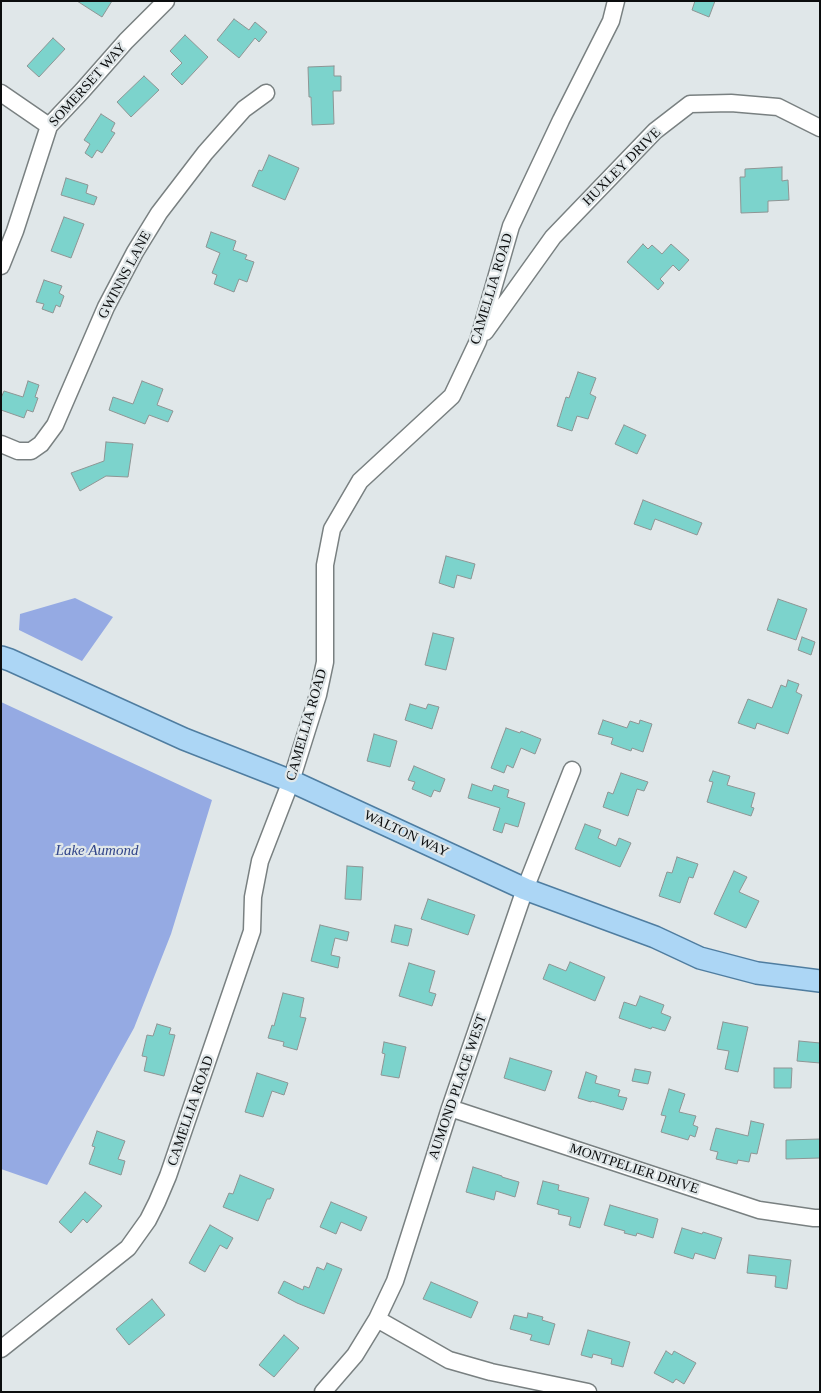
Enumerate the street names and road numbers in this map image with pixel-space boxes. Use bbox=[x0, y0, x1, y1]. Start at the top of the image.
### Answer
street label: SOMERSET WAY bbox=[46, 40, 130, 130]
street label: HUXLEY DRIVE bbox=[579, 124, 665, 210]
street label: GWINNS LANE bbox=[95, 228, 155, 322]
street label: CAMELLIA ROAD bbox=[467, 231, 517, 347]
street label: CAMELLIA ROAD bbox=[283, 667, 331, 783]
street label: WALTON WAY bbox=[361, 807, 451, 861]
street label: AUMOND PLACE WEST bbox=[425, 1012, 491, 1162]
street label: CAMELLIA ROAD bbox=[164, 1054, 218, 1168]
street label: MONTPELIER DRIVE bbox=[567, 1140, 701, 1198]

